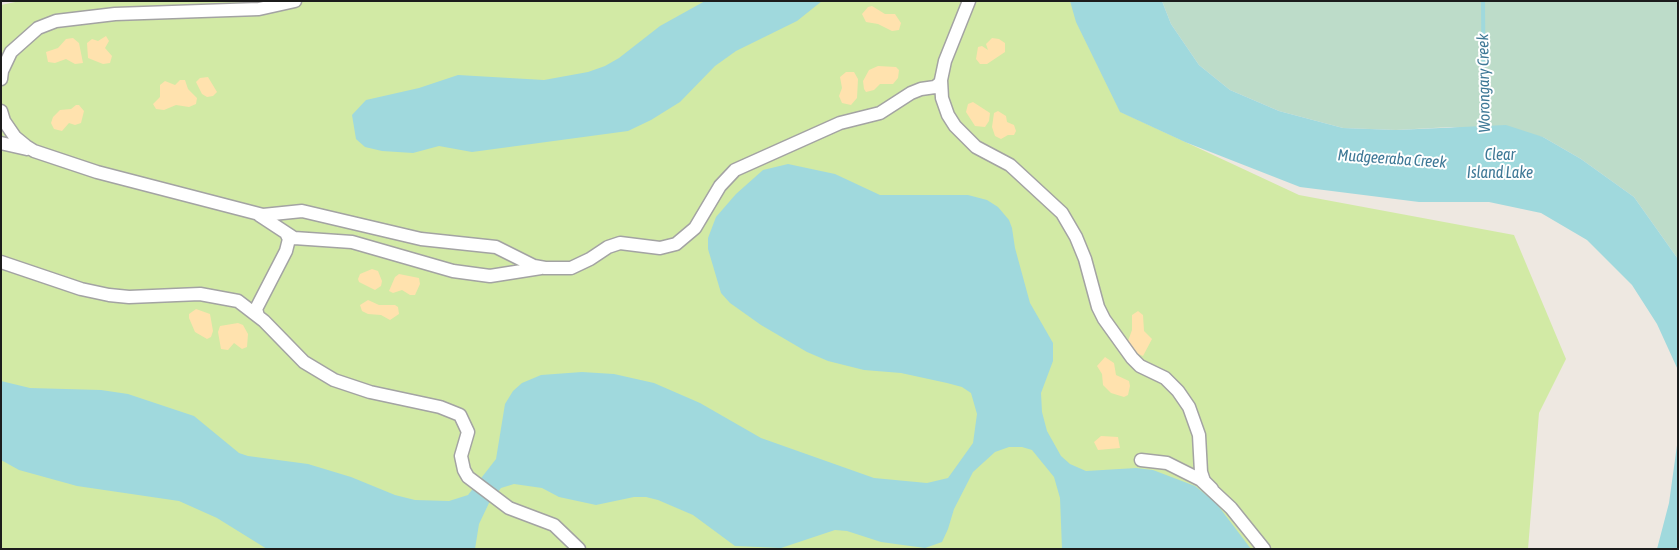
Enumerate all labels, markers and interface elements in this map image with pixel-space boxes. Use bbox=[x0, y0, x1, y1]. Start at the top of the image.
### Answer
water label: Worongary Creek bbox=[1474, 33, 1494, 133]
water label: Clear Island Lake bbox=[1467, 145, 1533, 183]
water label: Mudgeeraba Creek bbox=[1337, 146, 1447, 172]

